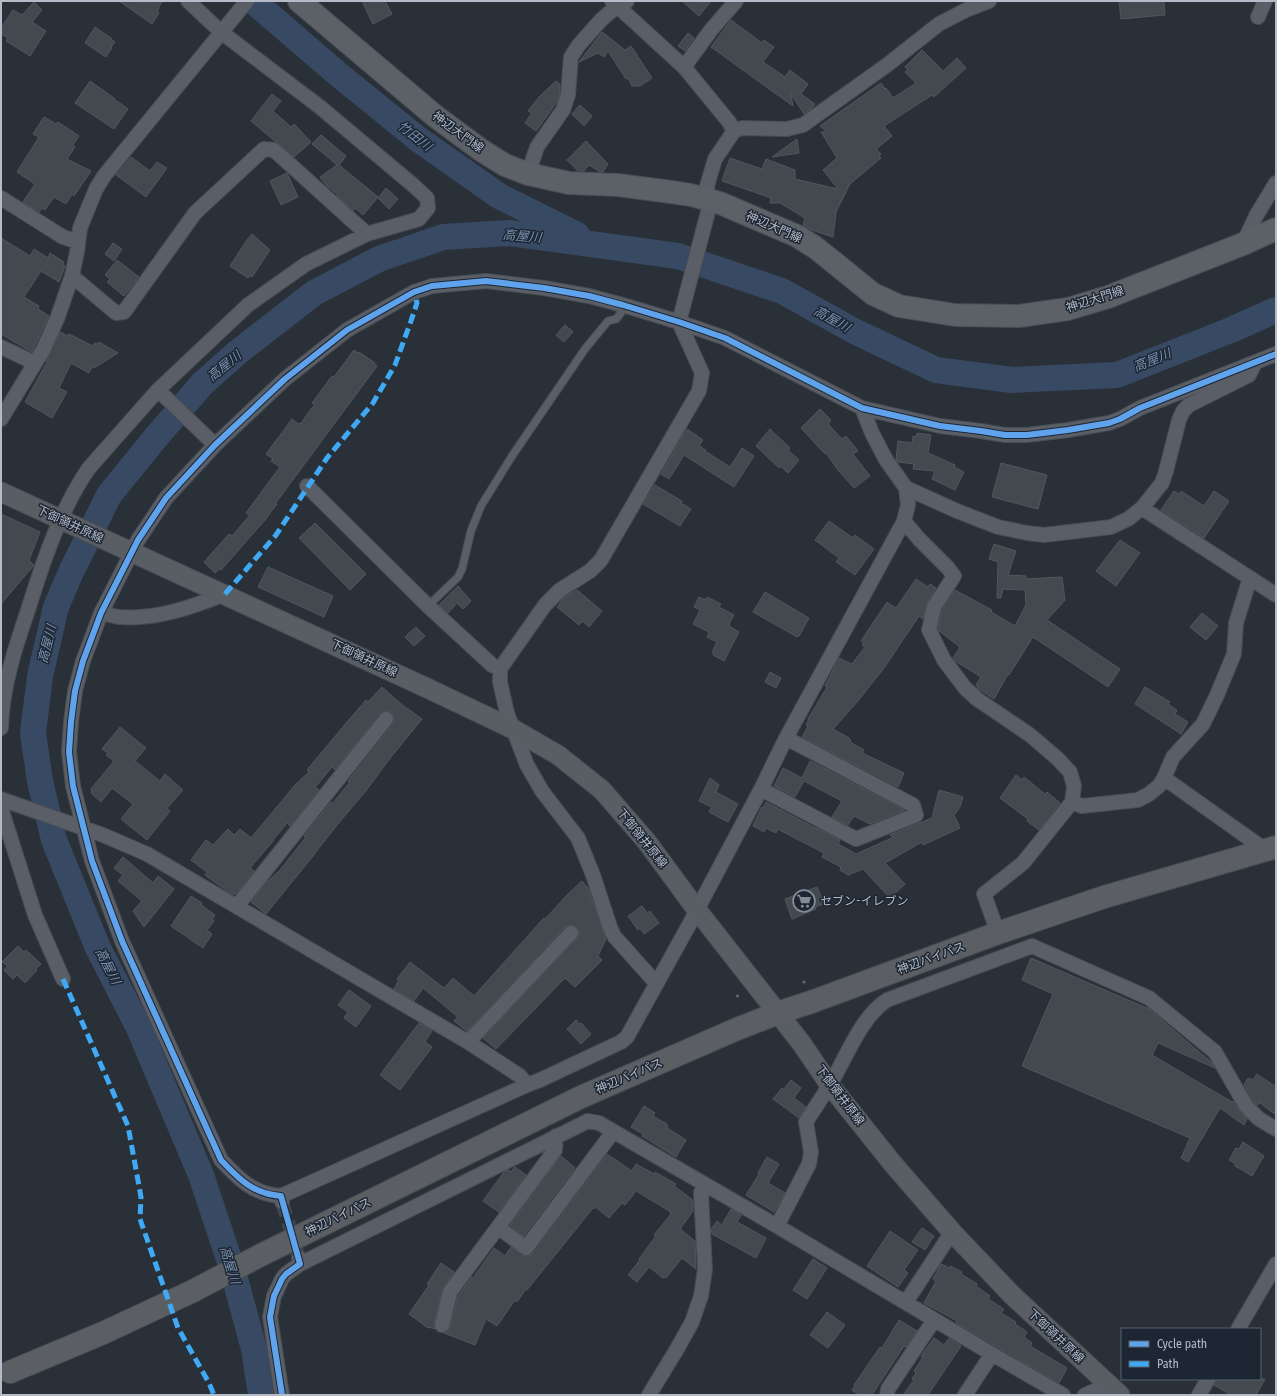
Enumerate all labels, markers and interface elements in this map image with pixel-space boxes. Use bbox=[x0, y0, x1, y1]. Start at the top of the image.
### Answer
street label: 神辺大門線 bbox=[430, 109, 486, 155]
water label: 竹田川 bbox=[395, 118, 437, 155]
street label: 神辺大門線 bbox=[744, 208, 804, 246]
water label: 高屋川 bbox=[502, 227, 544, 245]
street label: 神辺大門線 bbox=[1064, 283, 1126, 315]
water label: 高屋川 bbox=[811, 303, 854, 336]
water label: 高屋川 bbox=[1131, 345, 1175, 374]
water label: 高屋川 bbox=[204, 347, 245, 384]
street label: 下御領井原線 bbox=[34, 502, 106, 546]
water label: 高屋川 bbox=[35, 621, 59, 665]
street label: 下御領井原線 bbox=[328, 636, 400, 680]
street label: 下御領井原線 bbox=[614, 806, 670, 870]
supermarket icon: セブン-イレブン bbox=[791, 888, 817, 914]
place label: セブン-イレブン bbox=[820, 894, 908, 908]
street label: 神辺バイパス bbox=[895, 939, 967, 977]
water label: 高屋川 bbox=[92, 945, 124, 989]
street label: 神辺バイパス bbox=[593, 1056, 665, 1096]
street label: 下御領井原線 bbox=[813, 1062, 867, 1128]
street label: 神辺バイパス bbox=[303, 1195, 373, 1239]
water label: 高屋川 bbox=[217, 1244, 243, 1288]
street label: 下御領井原線 bbox=[1025, 1306, 1087, 1366]
legend bbox=[1121, 1328, 1261, 1380]
text: Cycle path bbox=[1157, 1337, 1207, 1351]
text: Path bbox=[1157, 1357, 1179, 1371]

